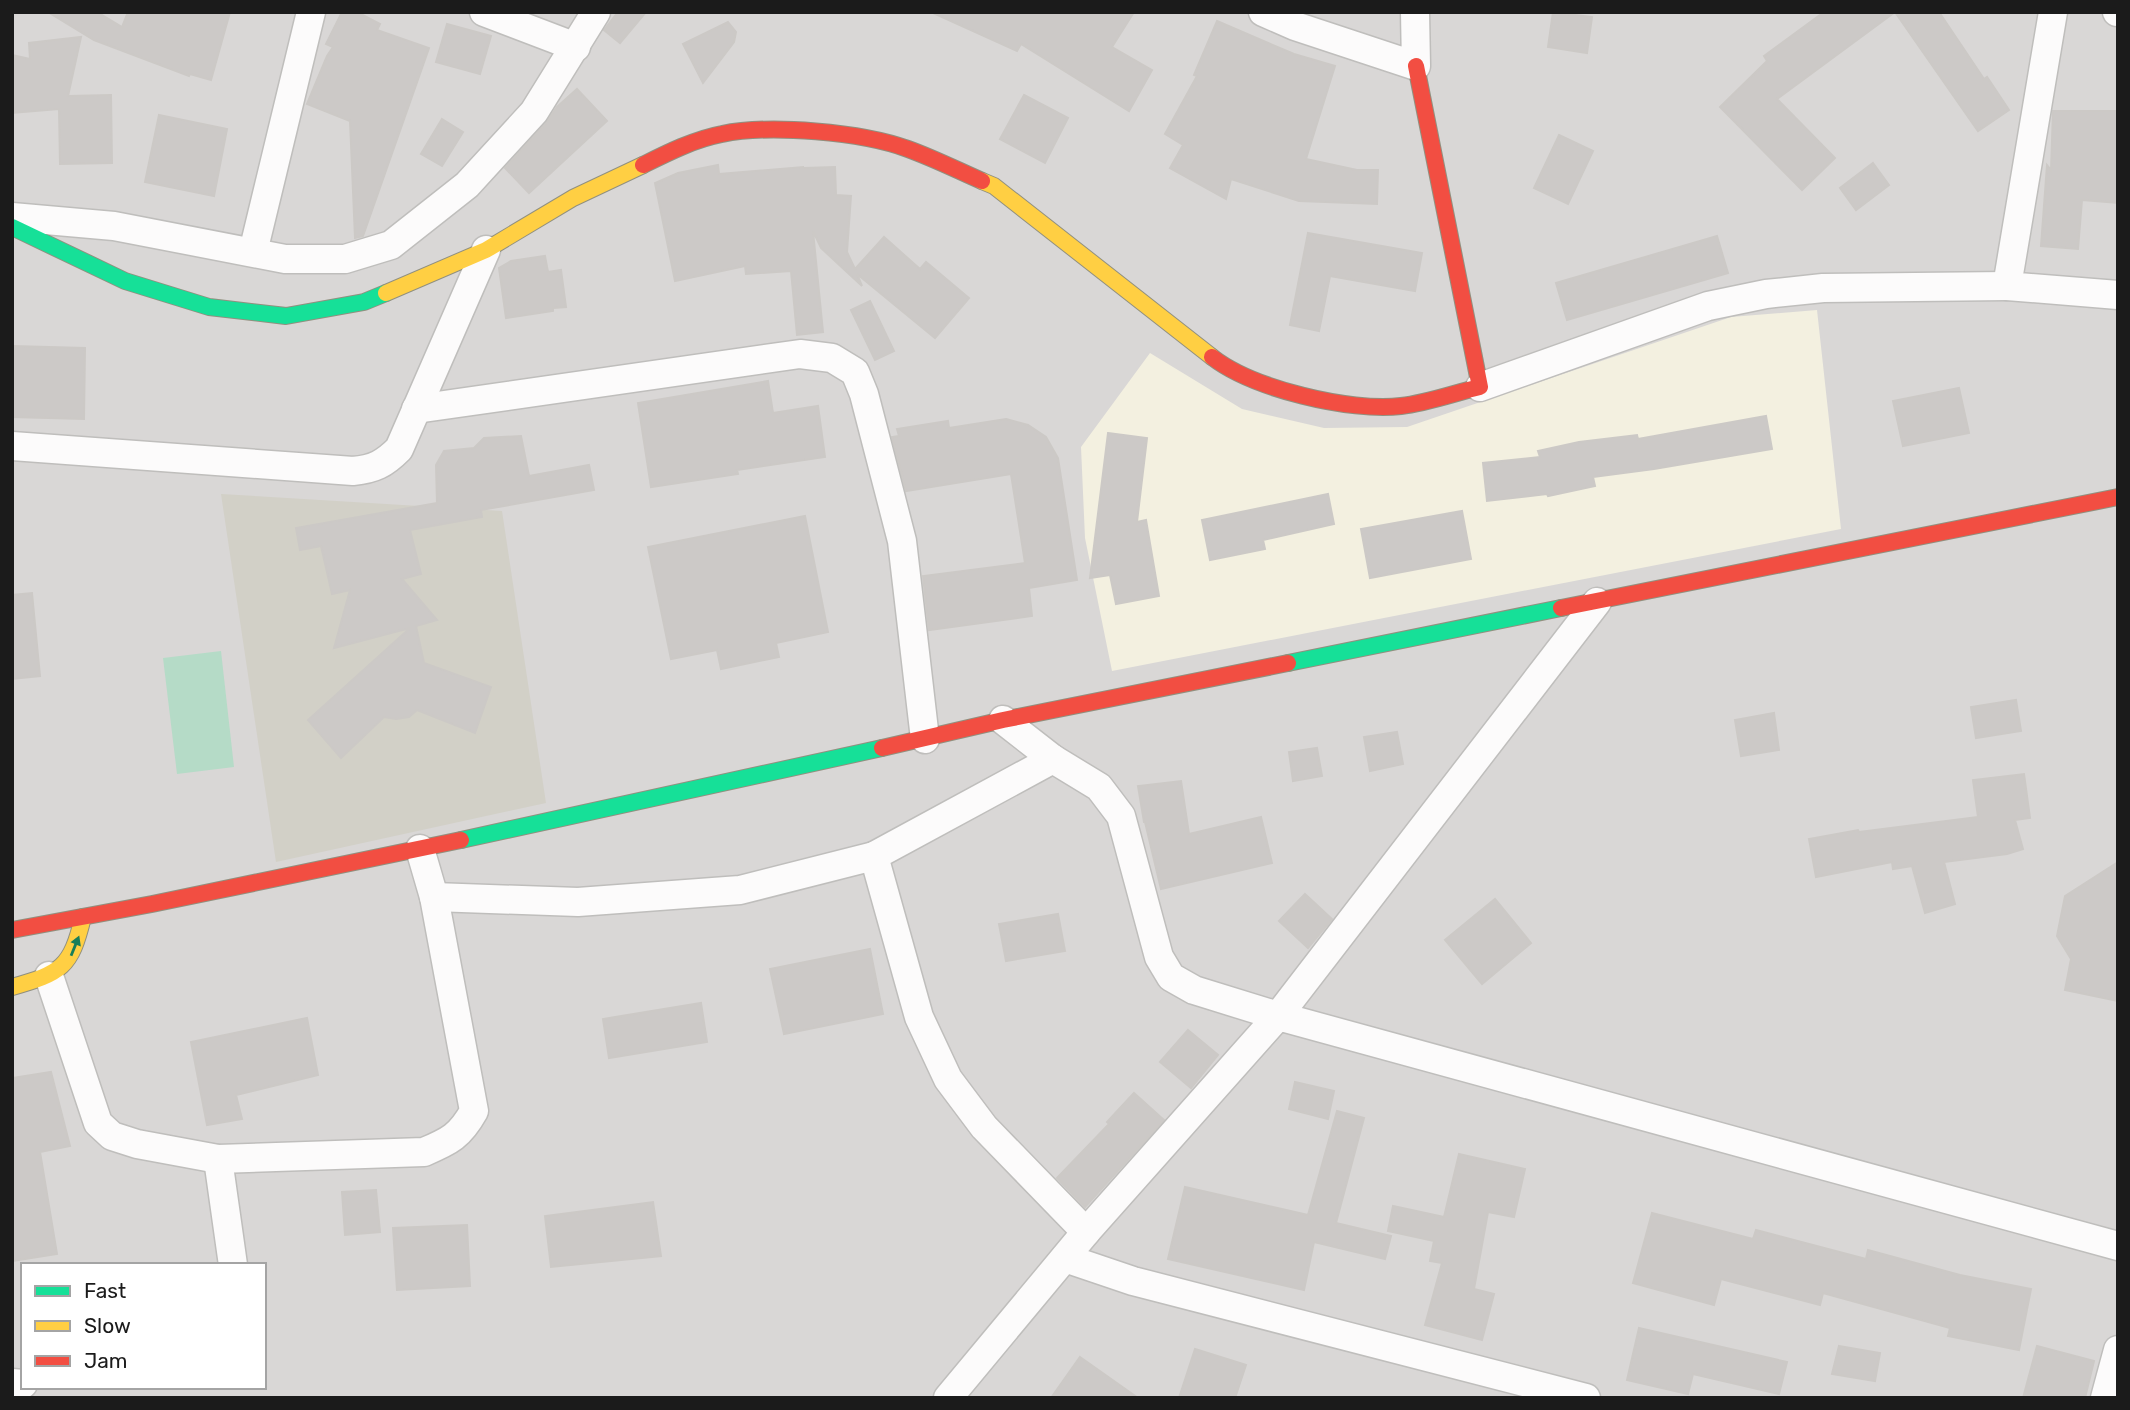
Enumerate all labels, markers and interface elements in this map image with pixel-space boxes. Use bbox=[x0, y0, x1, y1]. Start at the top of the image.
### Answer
one-way arrow bbox=[69, 935, 80, 956]
legend bbox=[21, 1263, 266, 1389]
text: Fast bbox=[84, 1278, 126, 1303]
text: Slow bbox=[84, 1313, 131, 1338]
text: Jam bbox=[84, 1348, 128, 1373]

